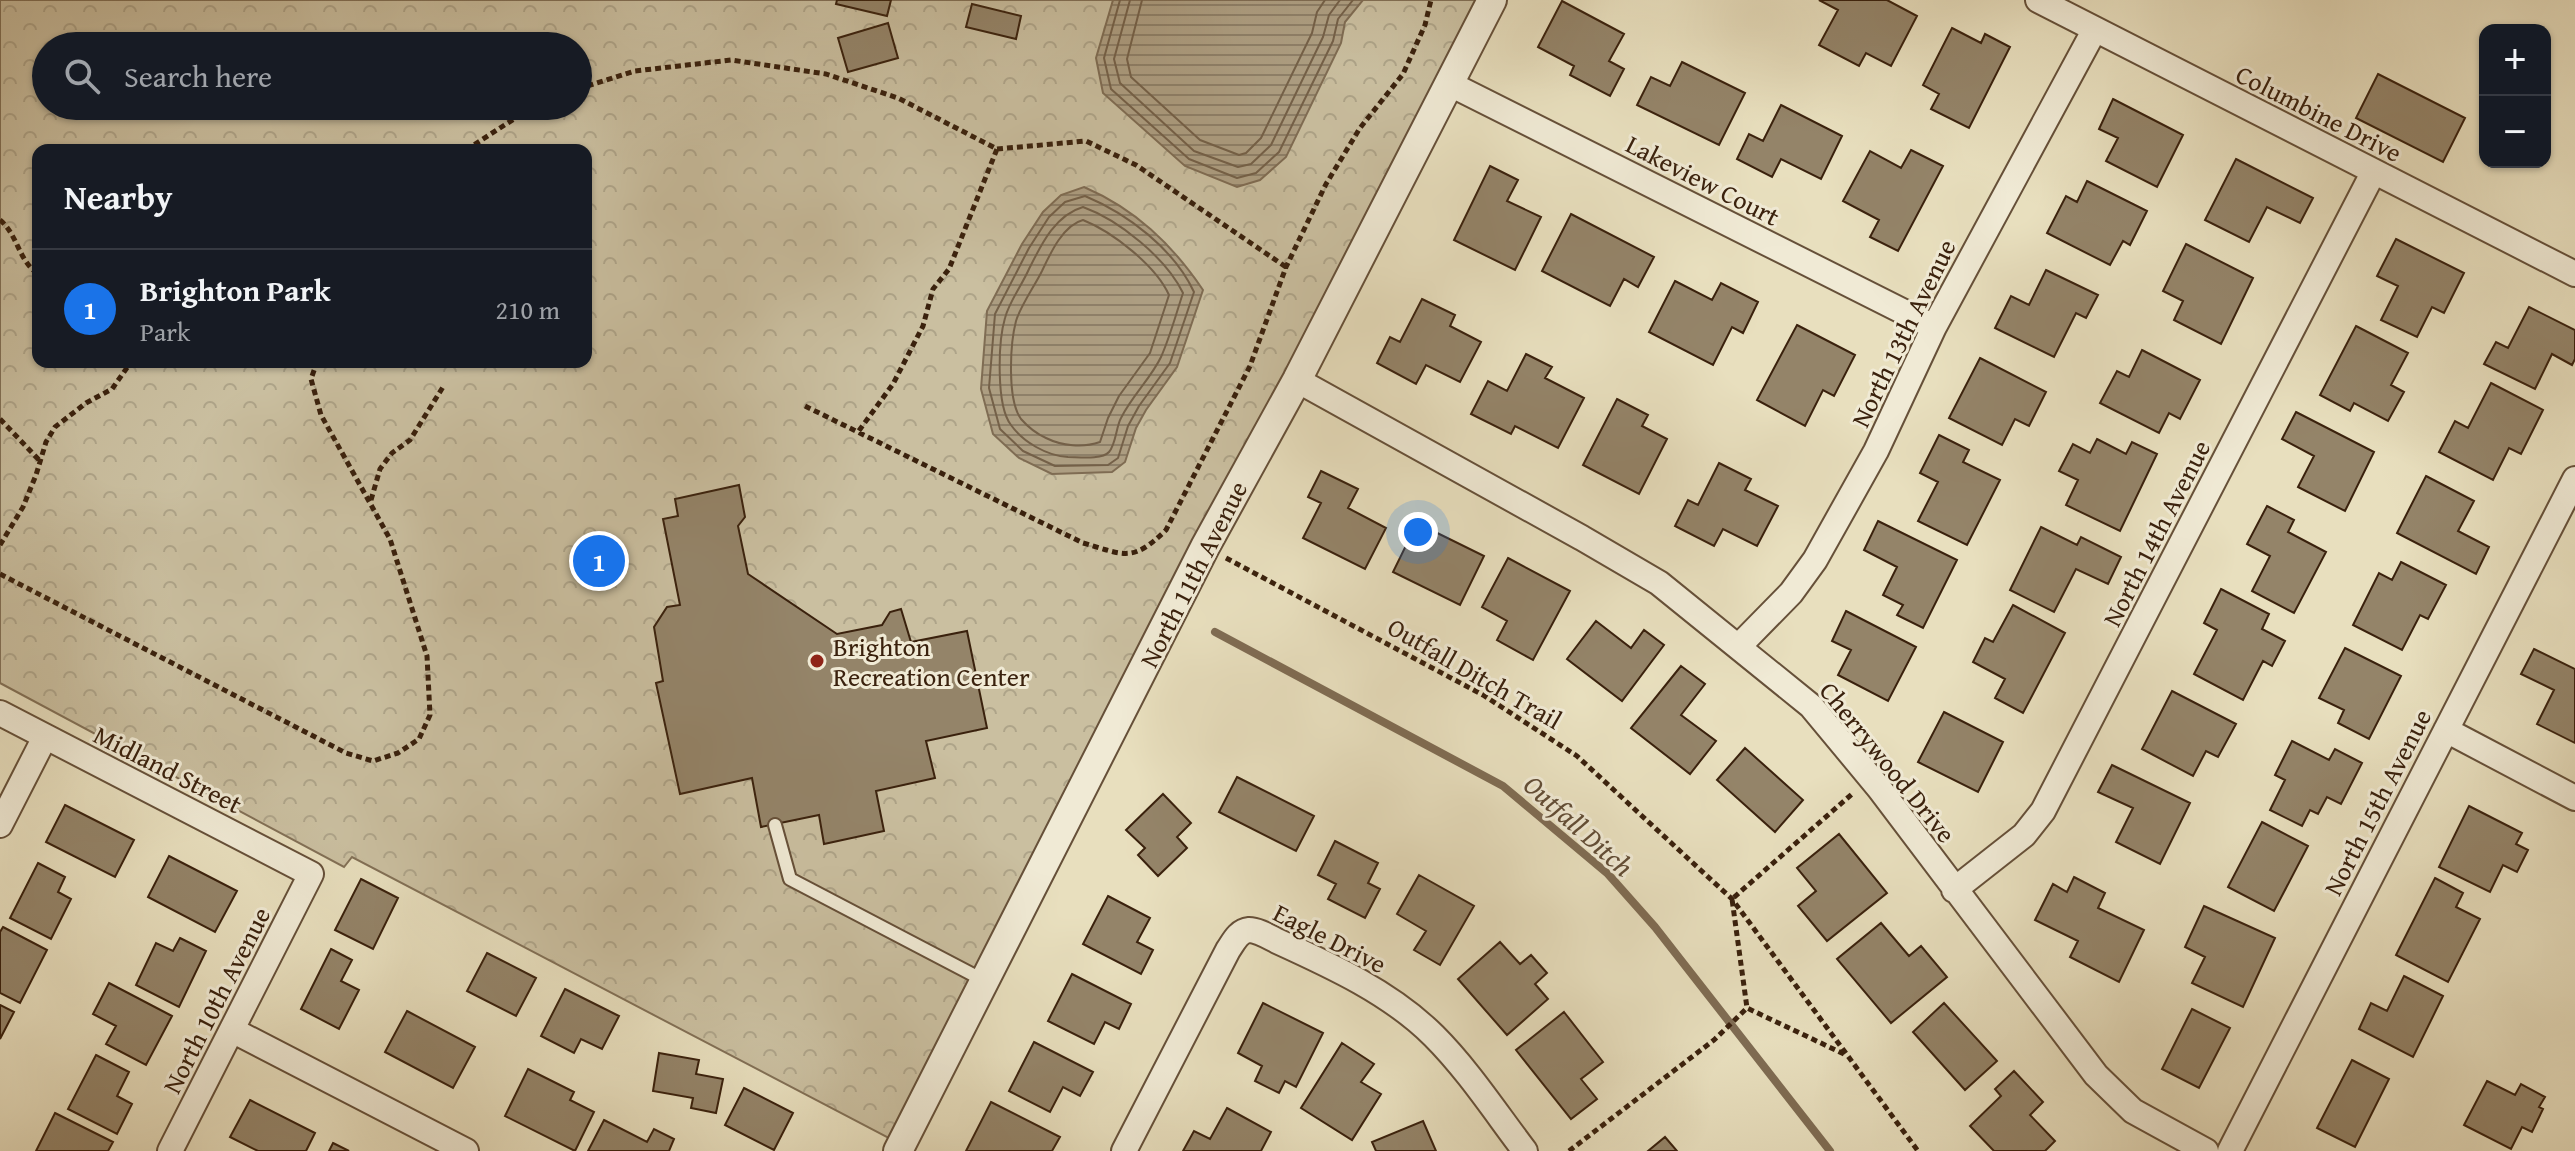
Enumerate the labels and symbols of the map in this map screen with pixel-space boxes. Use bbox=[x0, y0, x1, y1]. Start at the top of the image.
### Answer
street label: Columbine Drive bbox=[2229, 54, 2409, 172]
street label: Lakeview Court bbox=[1619, 125, 1787, 235]
street label: North 13th Avenue bbox=[1841, 232, 1965, 434]
street label: North 14th Avenue bbox=[2092, 433, 2220, 633]
street label: North 11th Avenue bbox=[1129, 474, 1257, 674]
your location bbox=[1398, 512, 1438, 552]
pin: 1 bbox=[573, 531, 625, 591]
street label: Outfall Ditch Trail bbox=[1381, 607, 1569, 739]
place label: Brighton Recreation Center bbox=[833, 627, 1030, 696]
marker: Brighton Recreation Center bbox=[808, 652, 826, 670]
street label: Cherrywood Drive bbox=[1811, 673, 1965, 851]
street label: North 15th Avenue bbox=[2313, 702, 2441, 902]
street label: Midland Street bbox=[87, 715, 249, 823]
water label: Outfall Ditch bbox=[1515, 764, 1643, 886]
street label: Eagle Drive bbox=[1267, 893, 1393, 983]
street label: North 10th Avenue bbox=[152, 900, 280, 1100]

